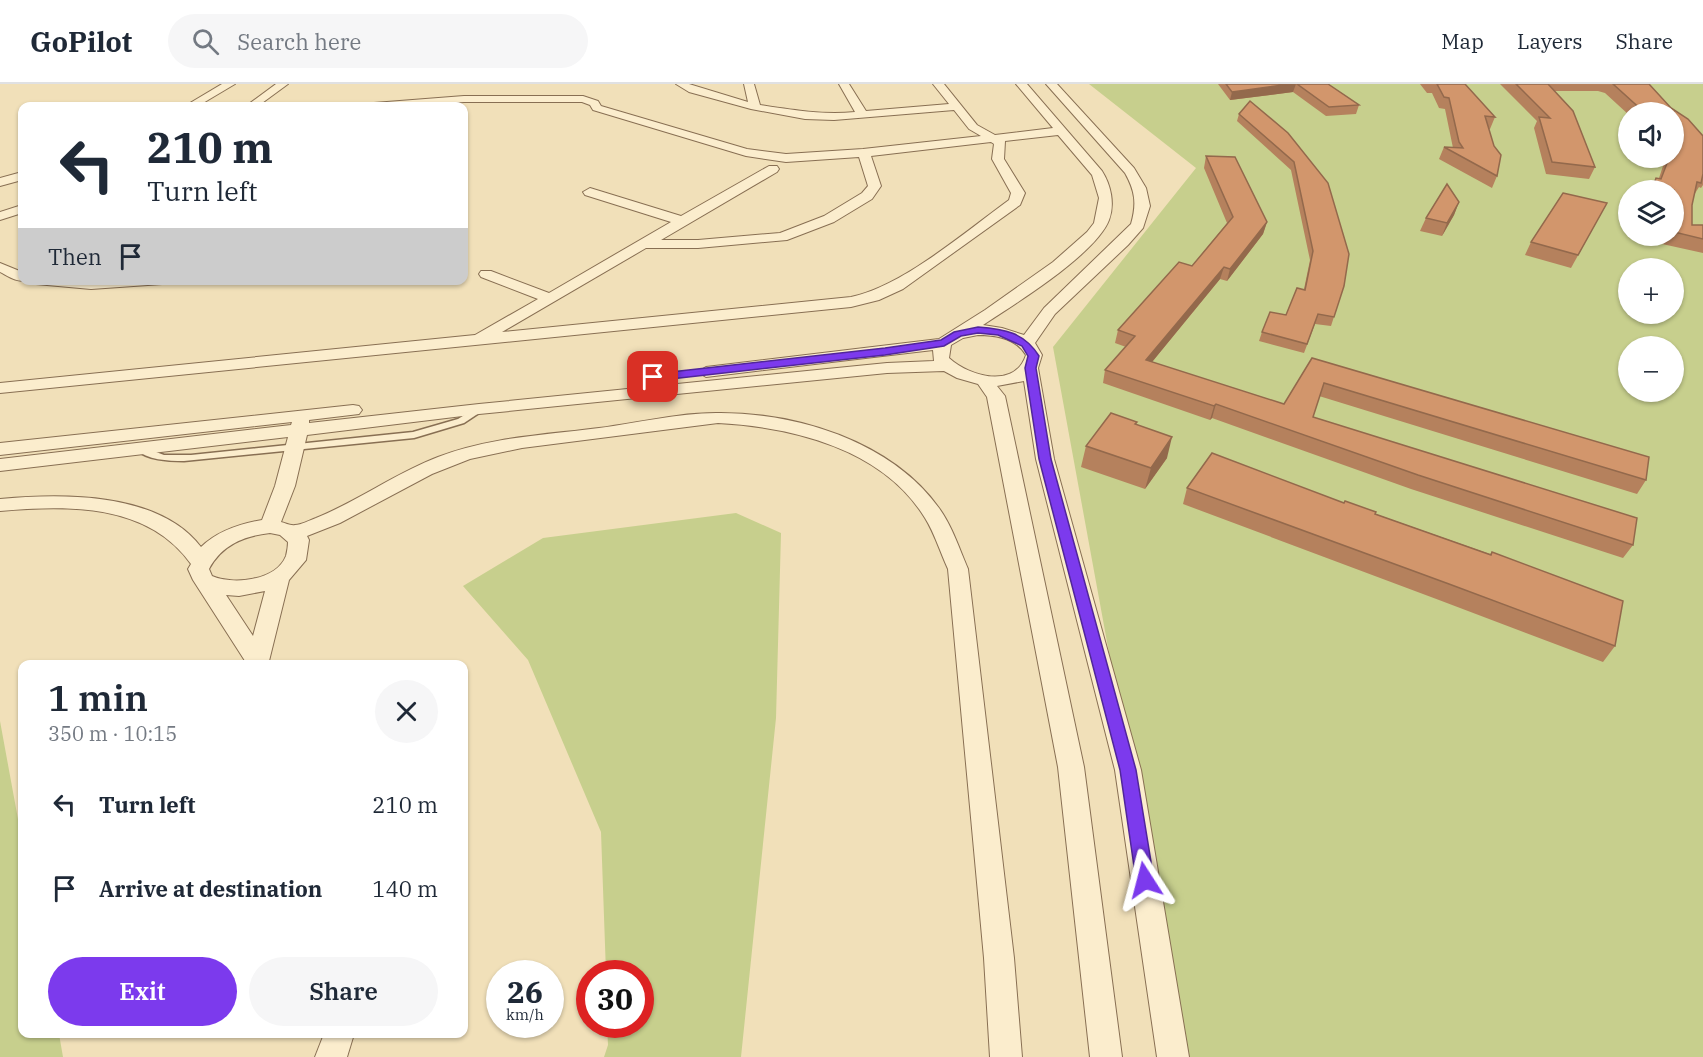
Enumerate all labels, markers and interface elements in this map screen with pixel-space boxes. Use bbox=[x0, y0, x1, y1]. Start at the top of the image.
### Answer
search box bbox=[168, 14, 588, 68]
text: GoPilot bbox=[30, 23, 132, 60]
icon: search bbox=[189, 25, 222, 58]
text: Search here bbox=[237, 27, 361, 56]
text: Map bbox=[1441, 27, 1484, 55]
text: Layers bbox=[1517, 27, 1583, 55]
text: Share bbox=[1616, 27, 1673, 55]
map controls bbox=[1618, 102, 1684, 402]
button: sound bbox=[1618, 102, 1684, 168]
text: 210 m bbox=[147, 120, 273, 175]
icon: left bbox=[48, 126, 126, 204]
text: Turn left bbox=[147, 173, 258, 208]
button: layers bbox=[1618, 180, 1684, 246]
icon: arrive bbox=[114, 240, 147, 273]
text: Then bbox=[48, 242, 102, 271]
button: + bbox=[1618, 258, 1684, 324]
button: − bbox=[1618, 336, 1684, 402]
pin bbox=[627, 351, 678, 402]
icon: arrive bbox=[636, 360, 669, 393]
text: 1 min bbox=[48, 674, 148, 721]
button: close bbox=[375, 680, 438, 743]
text: 350 m · 10:15 bbox=[48, 720, 177, 747]
icon: left bbox=[48, 788, 81, 821]
text: Turn left bbox=[99, 790, 195, 819]
text: 210 m bbox=[372, 790, 438, 819]
position arrow bbox=[1113, 848, 1177, 912]
icon: arrive bbox=[48, 872, 81, 905]
text: Arrive at destination bbox=[99, 874, 322, 903]
text: 140 m bbox=[372, 874, 438, 903]
button: Exit bbox=[48, 957, 237, 1026]
button: Share bbox=[249, 957, 438, 1026]
speed limit sign: 30 bbox=[576, 960, 654, 1038]
text: 26 bbox=[507, 972, 543, 1011]
text: km/h bbox=[506, 1005, 544, 1024]

